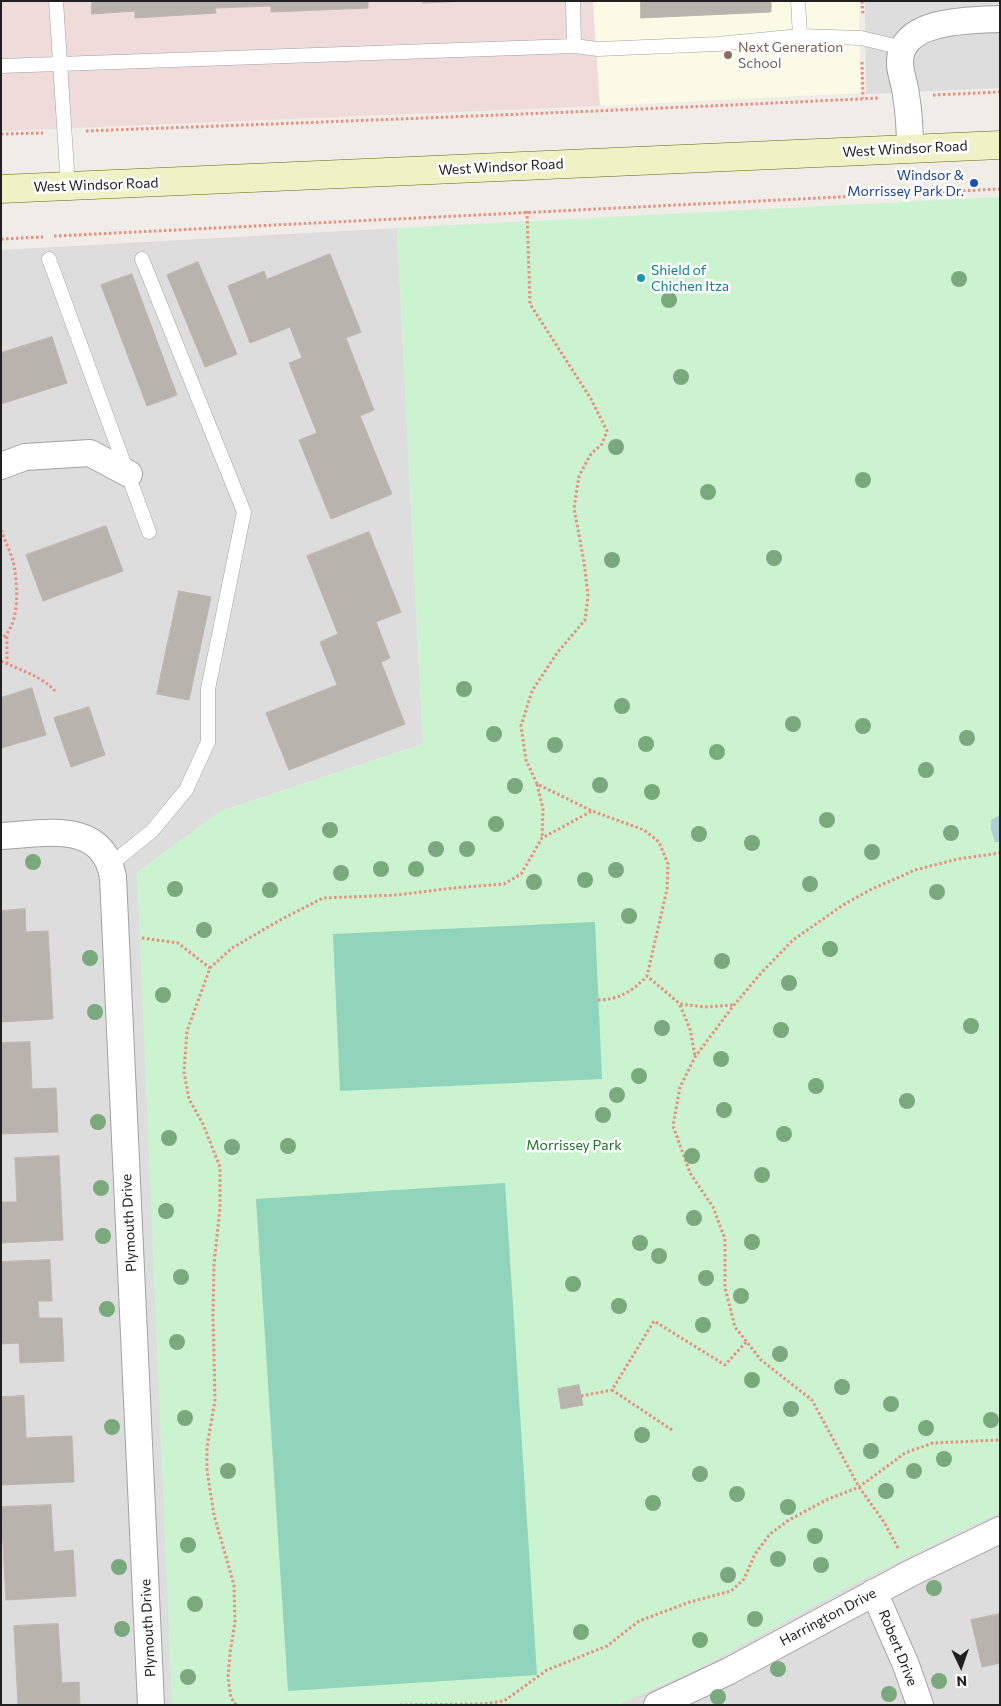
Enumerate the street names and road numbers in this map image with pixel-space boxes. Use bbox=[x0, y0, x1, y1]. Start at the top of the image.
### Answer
street label: West Windsor Road bbox=[842, 137, 968, 161]
street label: West Windsor Road bbox=[438, 155, 564, 179]
street label: West Windsor Road bbox=[33, 174, 159, 196]
street label: Plymouth Drive bbox=[118, 1174, 140, 1272]
street label: Plymouth Drive bbox=[137, 1579, 159, 1677]
street label: Harrington Drive bbox=[777, 1585, 879, 1649]
street label: Robert Drive bbox=[875, 1607, 921, 1689]

